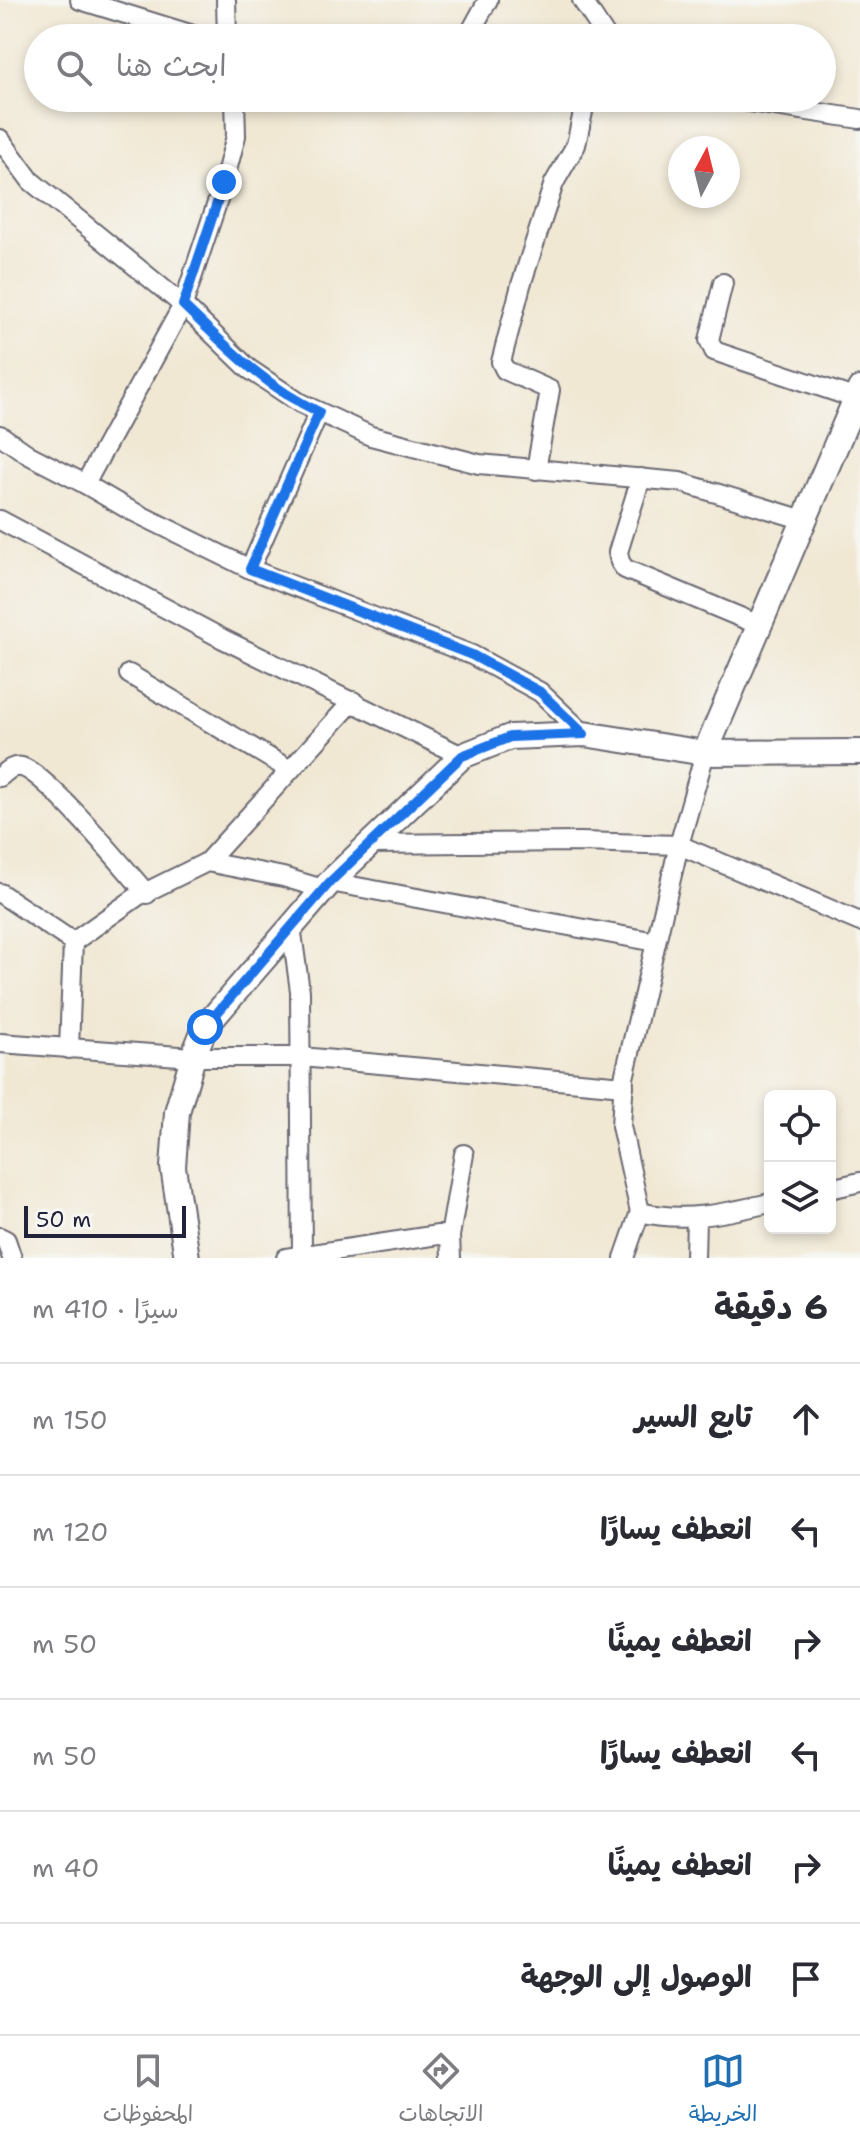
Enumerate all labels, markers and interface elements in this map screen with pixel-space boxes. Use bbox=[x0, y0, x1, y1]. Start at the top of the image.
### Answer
search box bbox=[24, 24, 836, 112]
text: ابحث هنا bbox=[116, 45, 227, 86]
icon: search bbox=[52, 46, 96, 90]
north arrow bbox=[668, 136, 740, 208]
route end bbox=[206, 164, 242, 200]
route start bbox=[187, 1009, 223, 1045]
map controls bbox=[764, 1090, 836, 1234]
button: locate bbox=[764, 1090, 836, 1162]
button: layers bbox=[764, 1162, 836, 1234]
scale bar bbox=[24, 1202, 186, 1238]
text: 50 m bbox=[36, 1205, 91, 1234]
text: 6 دقيقة bbox=[714, 1284, 828, 1330]
text: سيرًا · 410 m bbox=[32, 1291, 179, 1326]
text: تابع السير bbox=[635, 1396, 752, 1437]
icon: ahead bbox=[784, 1397, 828, 1441]
text: 150 m bbox=[32, 1402, 108, 1437]
text: انعطف يسارًا bbox=[600, 1508, 752, 1549]
icon: left bbox=[784, 1509, 828, 1553]
text: 120 m bbox=[32, 1514, 108, 1549]
text: انعطف يمينًا bbox=[608, 1620, 752, 1661]
icon: right bbox=[784, 1621, 828, 1665]
text: 50 m bbox=[32, 1626, 97, 1661]
text: انعطف يسارًا bbox=[600, 1732, 752, 1773]
icon: left bbox=[784, 1733, 828, 1777]
text: 50 m bbox=[32, 1738, 97, 1773]
text: انعطف يمينًا bbox=[608, 1844, 752, 1885]
icon: right bbox=[784, 1845, 828, 1889]
text: 40 m bbox=[32, 1850, 100, 1885]
text: الوصول إلى الوجهة bbox=[520, 1956, 752, 1997]
icon: arrive bbox=[784, 1957, 828, 2001]
tab: المحفوظات bbox=[103, 2049, 193, 2133]
tab: الاتجاهات bbox=[399, 2049, 483, 2133]
tab: الخريطة bbox=[689, 2049, 757, 2133]

